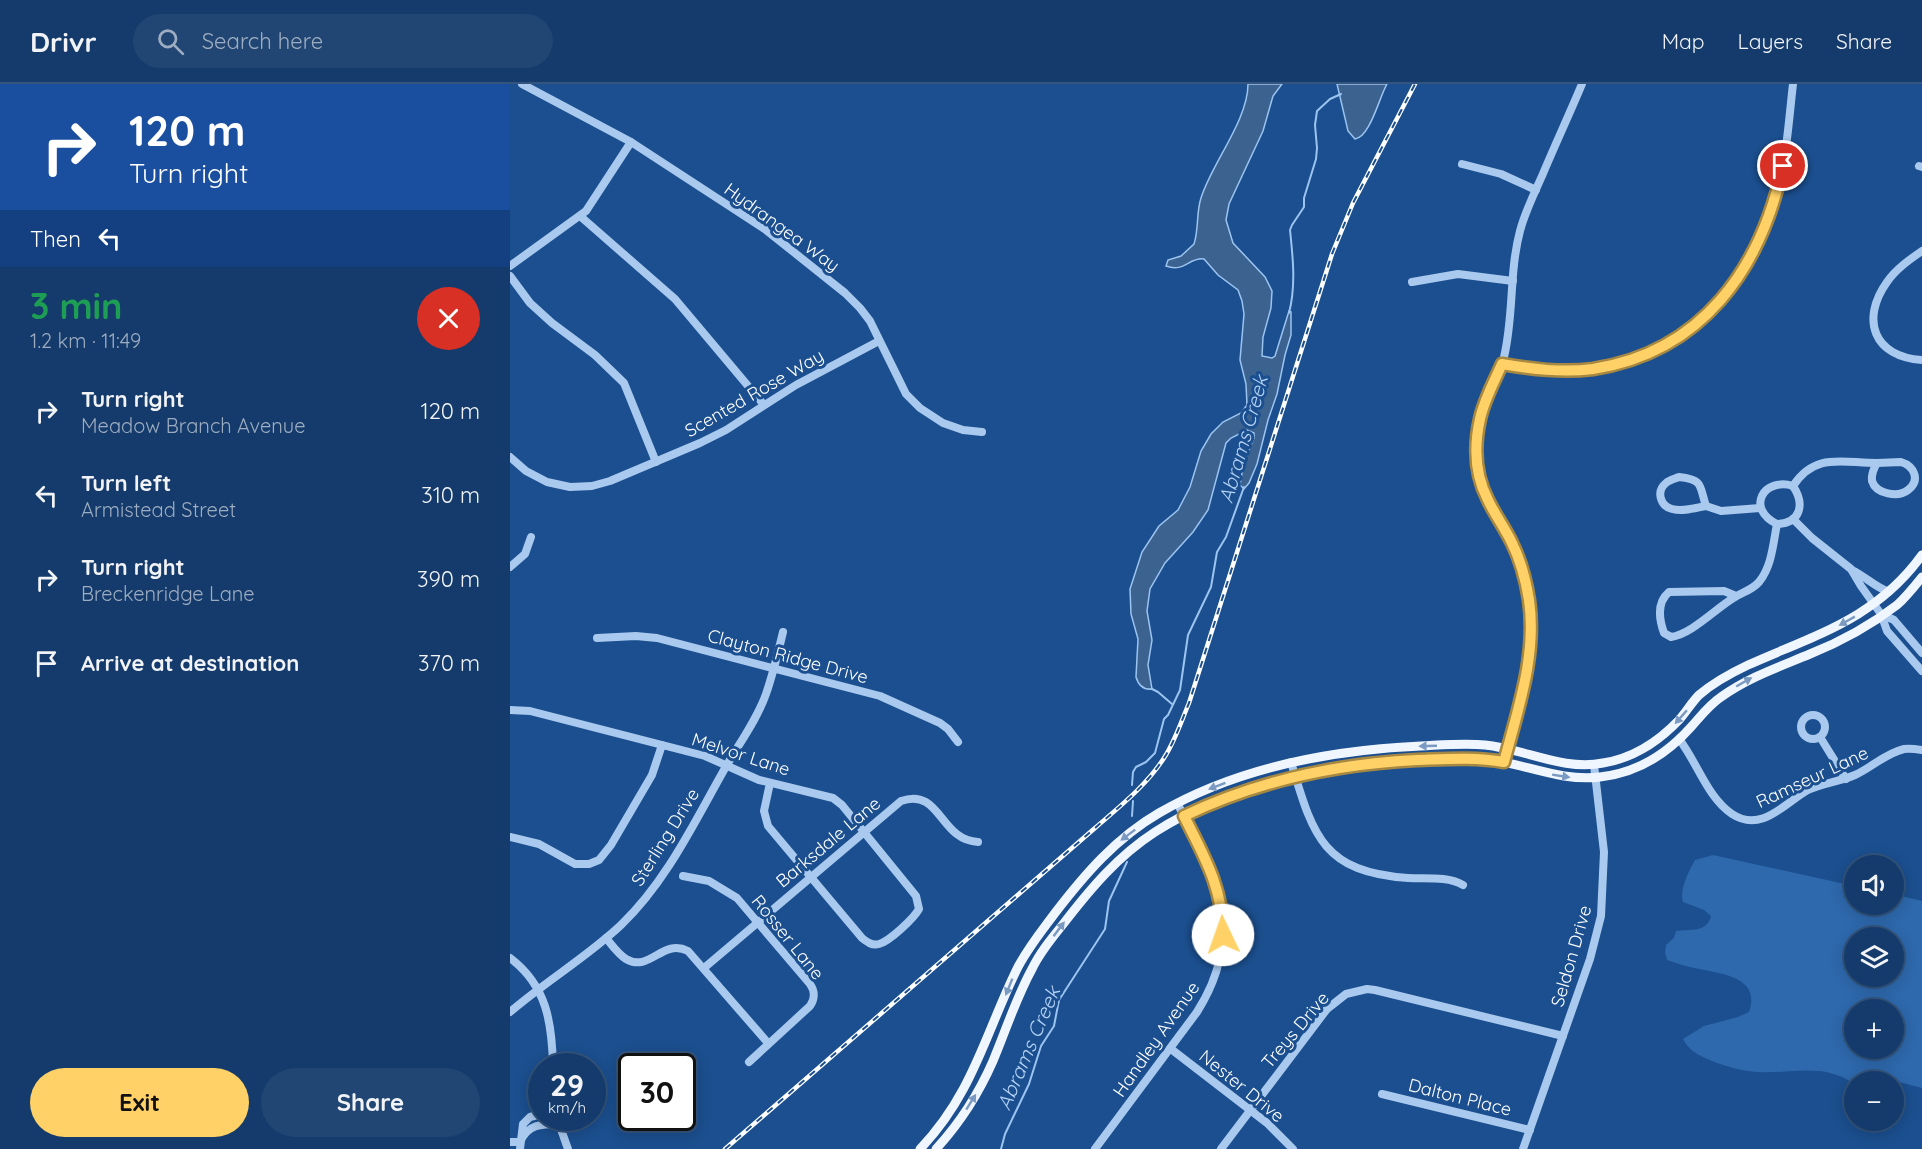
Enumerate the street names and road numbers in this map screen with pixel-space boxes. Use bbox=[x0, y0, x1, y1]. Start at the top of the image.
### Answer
street label: Hydrangea Way bbox=[720, 177, 844, 277]
street label: Scented Rose Way bbox=[680, 344, 828, 442]
street label: Clayton Ridge Drive bbox=[705, 623, 871, 689]
street label: Melvor Lane bbox=[689, 727, 793, 781]
street label: Ramseur Lane bbox=[1752, 741, 1872, 813]
street label: Sterling Drive bbox=[626, 784, 704, 890]
street label: Barksdale Lane bbox=[771, 792, 885, 892]
street label: Rosser Lane bbox=[747, 890, 829, 984]
street label: Seldon Drive bbox=[1546, 903, 1596, 1009]
street label: Handley Avenue bbox=[1108, 977, 1204, 1101]
street label: Treys Drive bbox=[1256, 987, 1334, 1073]
street label: Nester Drive bbox=[1195, 1045, 1289, 1127]
street label: Dalton Place bbox=[1406, 1073, 1514, 1121]

